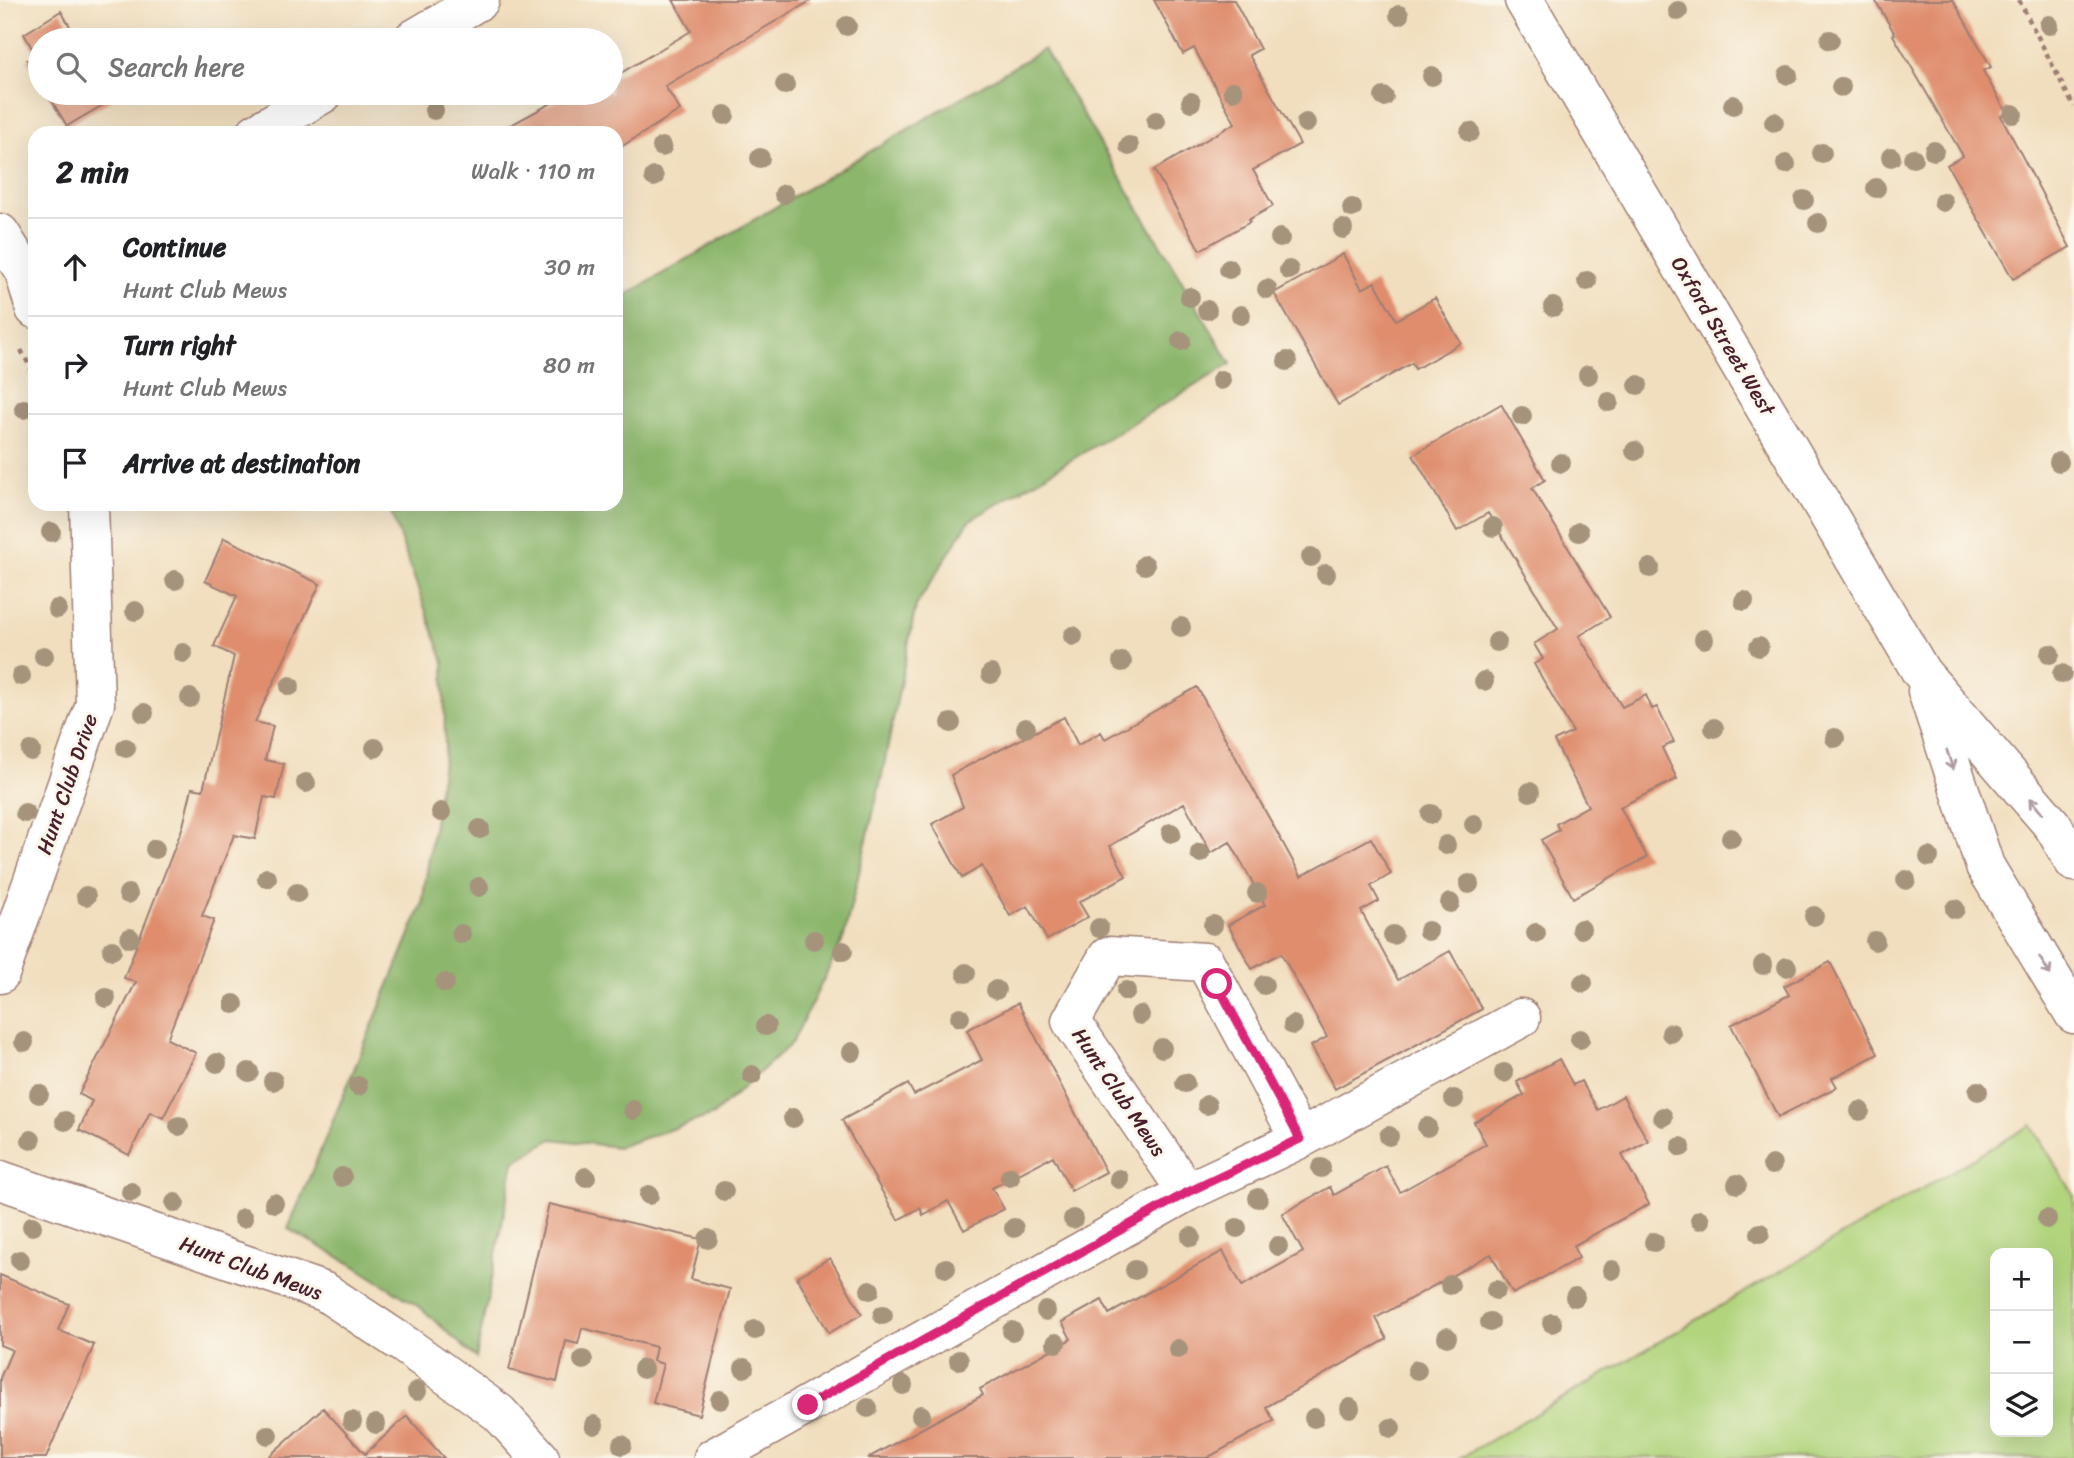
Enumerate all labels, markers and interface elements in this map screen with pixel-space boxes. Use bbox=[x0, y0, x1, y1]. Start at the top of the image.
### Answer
search box bbox=[28, 28, 623, 105]
text: Search here bbox=[108, 44, 245, 90]
icon: search bbox=[52, 48, 90, 86]
text: 2 min bbox=[56, 145, 129, 199]
text: Walk · 110 m bbox=[471, 151, 595, 192]
text: Continue bbox=[123, 224, 226, 270]
text: 30 m bbox=[544, 247, 595, 288]
icon: ahead bbox=[56, 248, 94, 286]
street label: Oxford Street West bbox=[1660, 249, 1787, 425]
text: Hunt Club Mews bbox=[123, 270, 287, 311]
text: Turn right bbox=[123, 322, 236, 368]
text: 80 m bbox=[543, 345, 595, 386]
icon: right bbox=[56, 346, 94, 384]
text: Hunt Club Mews bbox=[123, 368, 287, 409]
text: Arrive at destination bbox=[123, 440, 360, 486]
icon: arrive bbox=[56, 444, 94, 482]
street label: Hunt Club Drive bbox=[25, 708, 109, 860]
one-way arrow bbox=[1945, 749, 1957, 771]
one-way arrow bbox=[2028, 797, 2044, 815]
one-way arrow bbox=[2038, 955, 2052, 975]
route start bbox=[1201, 968, 1232, 999]
street label: Hunt Club Mews bbox=[1061, 1019, 1177, 1165]
street label: Hunt Club Mews bbox=[174, 1225, 328, 1312]
map controls bbox=[1990, 1248, 2053, 1437]
button: + bbox=[1990, 1248, 2053, 1311]
button: − bbox=[1990, 1311, 2053, 1374]
button: layers bbox=[1990, 1374, 2053, 1437]
route end bbox=[792, 1389, 823, 1420]

